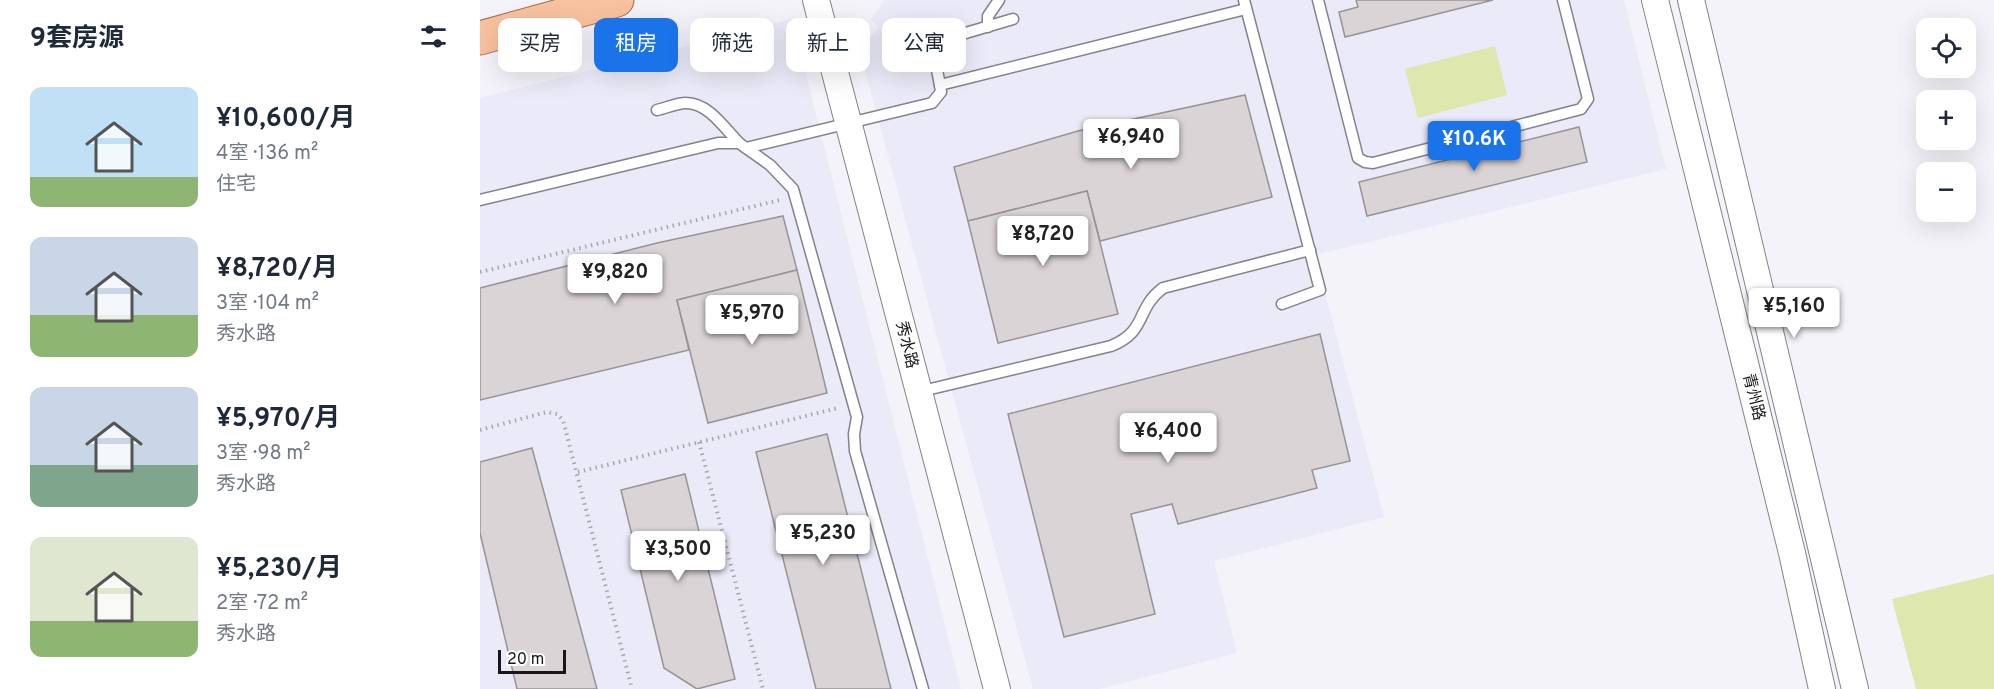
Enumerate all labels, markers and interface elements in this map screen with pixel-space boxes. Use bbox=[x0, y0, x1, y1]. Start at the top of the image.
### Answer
chip: 买房 bbox=[498, 18, 582, 72]
chip: 租房 bbox=[594, 18, 678, 72]
chip: 筛选 bbox=[690, 18, 774, 72]
chip: 新上 bbox=[786, 18, 870, 72]
chip: 公寓 bbox=[882, 18, 966, 72]
map controls bbox=[1916, 18, 1976, 222]
button: locate bbox=[1916, 18, 1976, 78]
icon: filters bbox=[417, 20, 450, 53]
text: 9套房源 bbox=[30, 23, 124, 56]
button: + bbox=[1916, 90, 1976, 150]
text: ¥10,600/月 bbox=[216, 103, 356, 136]
icon: home bbox=[78, 111, 150, 183]
pin: ¥6,940 bbox=[1082, 119, 1180, 170]
pin: ¥10.6K bbox=[1425, 121, 1523, 172]
text: ¥6,940 bbox=[1097, 125, 1165, 151]
text: ¥10.6K bbox=[1442, 127, 1506, 153]
text: 4室 · 136 m² bbox=[216, 141, 318, 167]
button: − bbox=[1916, 162, 1976, 222]
text: 住宅 bbox=[216, 172, 256, 198]
pin: ¥8,720 bbox=[994, 216, 1092, 267]
text: ¥8,720 bbox=[1011, 222, 1075, 248]
text: ¥8,720/月 bbox=[216, 253, 338, 286]
pin: ¥9,820 bbox=[566, 254, 664, 305]
text: ¥9,820 bbox=[582, 260, 648, 286]
icon: home bbox=[78, 261, 150, 333]
pin: ¥5,160 bbox=[1745, 288, 1843, 339]
text: 3室 · 104 m² bbox=[216, 291, 319, 317]
text: ¥5,160 bbox=[1763, 294, 1825, 320]
pin: ¥5,970 bbox=[703, 295, 801, 346]
text: ¥5,970 bbox=[719, 301, 785, 327]
street label: 秀水路 bbox=[890, 319, 922, 371]
text: 秀水路 bbox=[216, 322, 276, 348]
street label: 青州路 bbox=[1737, 371, 1769, 423]
text: ¥5,970/月 bbox=[216, 403, 340, 436]
icon: home bbox=[78, 411, 150, 483]
pin: ¥6,400 bbox=[1119, 413, 1217, 464]
text: ¥6,400 bbox=[1134, 419, 1202, 445]
text: 3室 · 98 m² bbox=[216, 441, 310, 467]
text: 秀水路 bbox=[216, 472, 276, 498]
pin: ¥5,230 bbox=[774, 515, 872, 566]
text: ¥5,230 bbox=[790, 521, 856, 547]
pin: ¥3,500 bbox=[629, 531, 727, 582]
text: ¥3,500 bbox=[644, 537, 712, 563]
text: ¥5,230/月 bbox=[216, 553, 342, 586]
icon: home bbox=[78, 561, 150, 633]
text: 2室 · 72 m² bbox=[216, 591, 308, 617]
text: 秀水路 bbox=[216, 622, 276, 648]
scale bar bbox=[498, 647, 566, 674]
text: 20 m bbox=[507, 650, 544, 670]

